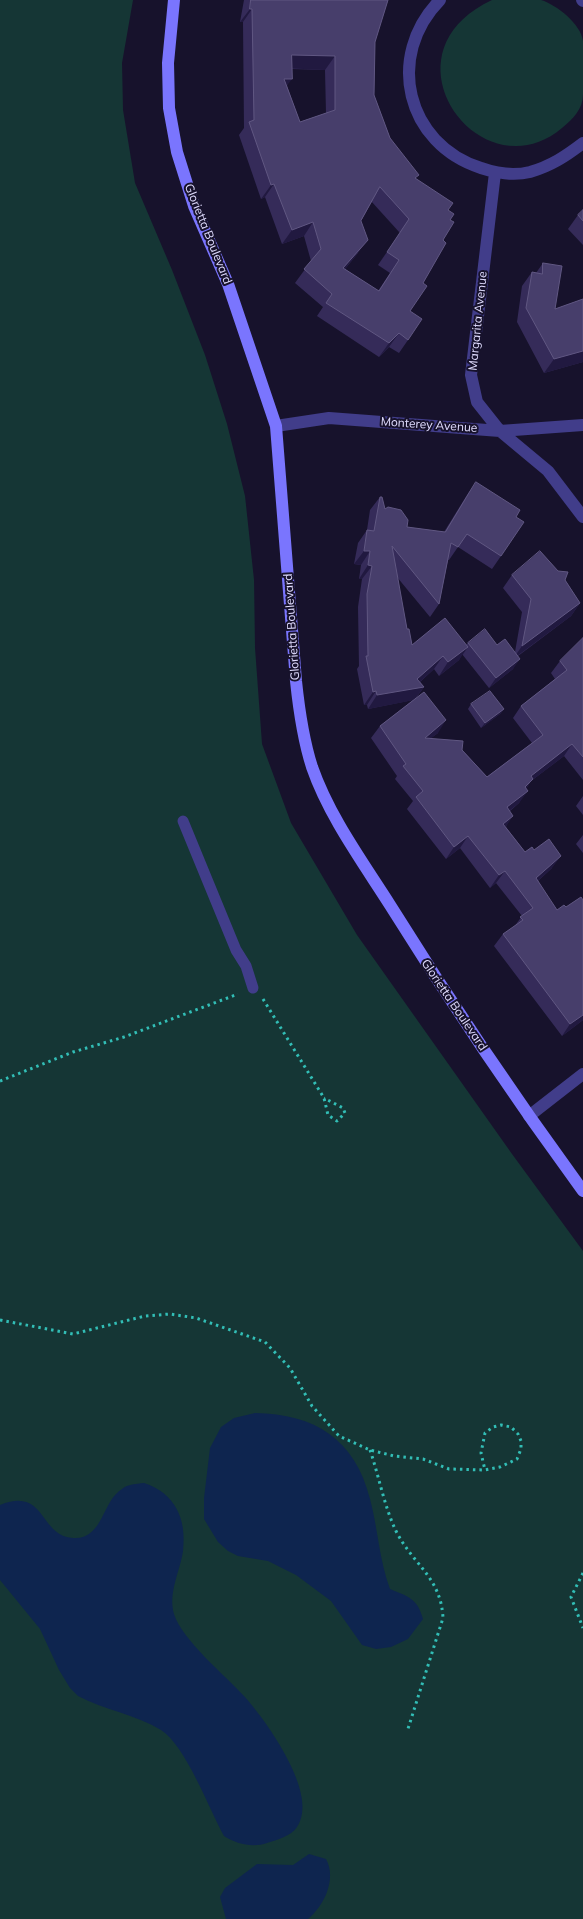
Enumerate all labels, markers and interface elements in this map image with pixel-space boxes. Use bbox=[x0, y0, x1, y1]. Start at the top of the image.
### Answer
street label: Glorietta Boulevard bbox=[181, 182, 235, 286]
street label: Margarita Avenue bbox=[466, 271, 490, 371]
street label: Monterey Avenue bbox=[380, 414, 478, 436]
street label: Glorietta Boulevard bbox=[281, 573, 303, 681]
street label: Glorietta Boulevard bbox=[418, 957, 490, 1053]

